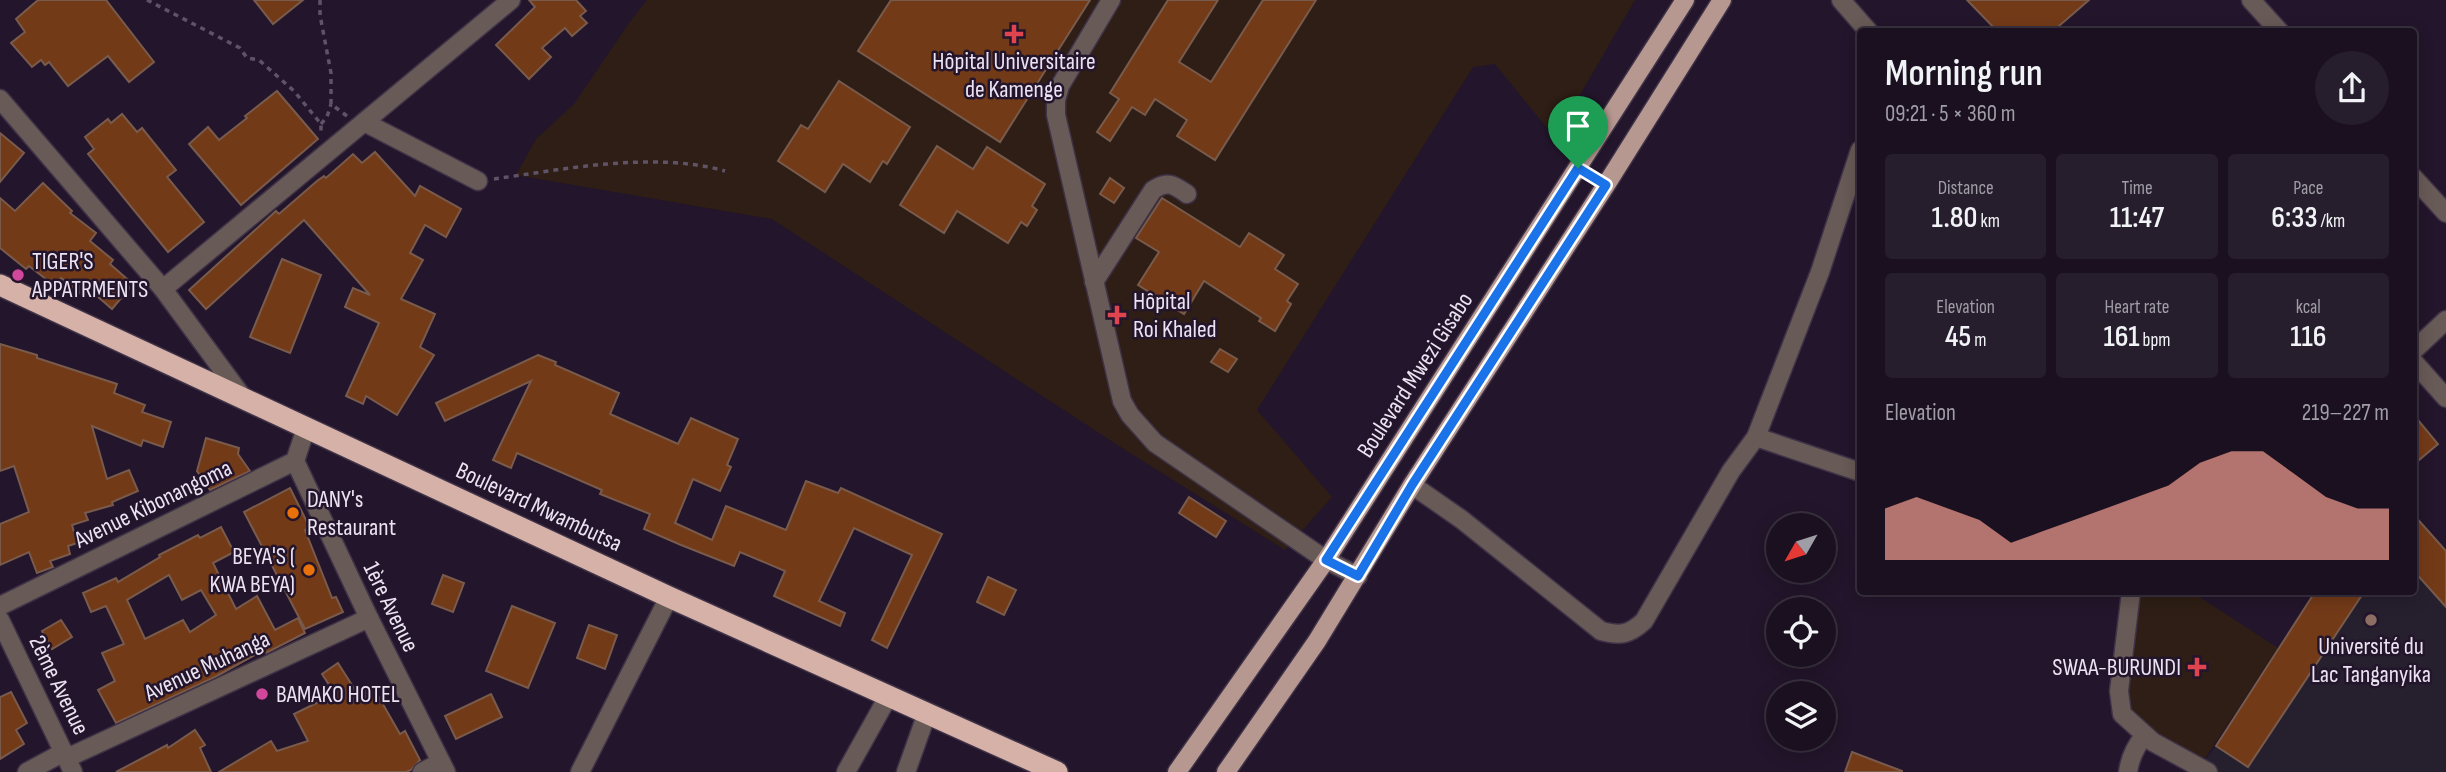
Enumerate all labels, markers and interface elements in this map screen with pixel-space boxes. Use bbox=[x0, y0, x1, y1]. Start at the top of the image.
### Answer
marker: Hôpital Universitaire de Kamenge bbox=[1004, 24, 1024, 44]
place label: Hôpital Universitaire de Kamenge bbox=[932, 47, 1096, 104]
text: Morning run bbox=[1885, 51, 2043, 96]
button: share bbox=[2315, 51, 2389, 125]
pin bbox=[1548, 96, 1608, 168]
text: 09:21 · 5 × 360 m bbox=[1885, 100, 2015, 128]
icon: arrive bbox=[1559, 107, 1597, 145]
text: Distance bbox=[1938, 177, 1994, 200]
text: Time bbox=[2121, 177, 2153, 200]
text: Pace bbox=[2293, 177, 2323, 200]
text: 1.80 bbox=[1931, 200, 1977, 236]
text: 11:47 bbox=[2110, 200, 2164, 236]
text: 6:33 bbox=[2271, 200, 2318, 236]
text: km bbox=[1977, 210, 2000, 233]
text: /km bbox=[2318, 210, 2345, 233]
place label: TIGER'S APPATRMENTS bbox=[31, 247, 148, 304]
marker: TIGER'S APPATRMENTS bbox=[10, 267, 26, 283]
place label: Hôpital Roi Khaled bbox=[1133, 287, 1217, 344]
street label: Boulevard Mwezi Gisabo bbox=[1351, 287, 1479, 463]
text: Elevation bbox=[1936, 296, 1995, 319]
text: Heart rate bbox=[2105, 296, 2169, 319]
text: kcal bbox=[2296, 296, 2321, 319]
marker: Hôpital Roi Khaled bbox=[1107, 305, 1127, 325]
text: 45 bbox=[1945, 319, 1971, 355]
text: 161 bbox=[2103, 319, 2140, 355]
text: 116 bbox=[2290, 319, 2326, 355]
text: m bbox=[1971, 329, 1986, 352]
text: bpm bbox=[2140, 329, 2171, 352]
text: Elevation bbox=[1885, 399, 1956, 427]
text: 219–227 m bbox=[2302, 399, 2389, 427]
street label: Avenue Kibonangoma bbox=[69, 453, 237, 555]
street label: Boulevard Mwambutsa bbox=[451, 456, 627, 558]
place label: DANY's Restaurant bbox=[307, 485, 396, 542]
marker: DANY's Restaurant bbox=[285, 505, 301, 521]
north arrow bbox=[1766, 513, 1836, 583]
map controls bbox=[1766, 513, 1836, 751]
place label: BEYA'S ( KWA BEYA) bbox=[210, 542, 295, 599]
street label: 1ère Avenue bbox=[357, 557, 425, 657]
marker: BEYA'S ( KWA BEYA) bbox=[301, 562, 317, 578]
button: locate bbox=[1766, 597, 1836, 667]
marker: Université du Lac Tanganyika bbox=[2363, 612, 2379, 628]
street label: Avenue Muhanga bbox=[139, 624, 274, 708]
street label: 2ème Avenue bbox=[22, 631, 96, 739]
place label: Université du Lac Tanganyika bbox=[2311, 632, 2431, 689]
place label: SWAA-BURUNDI bbox=[2052, 653, 2181, 682]
marker: SWAA-BURUNDI bbox=[2187, 657, 2207, 677]
place label: BAMAKO HOTEL bbox=[276, 680, 400, 709]
button: layers bbox=[1766, 681, 1836, 751]
marker: BAMAKO HOTEL bbox=[254, 686, 270, 702]

